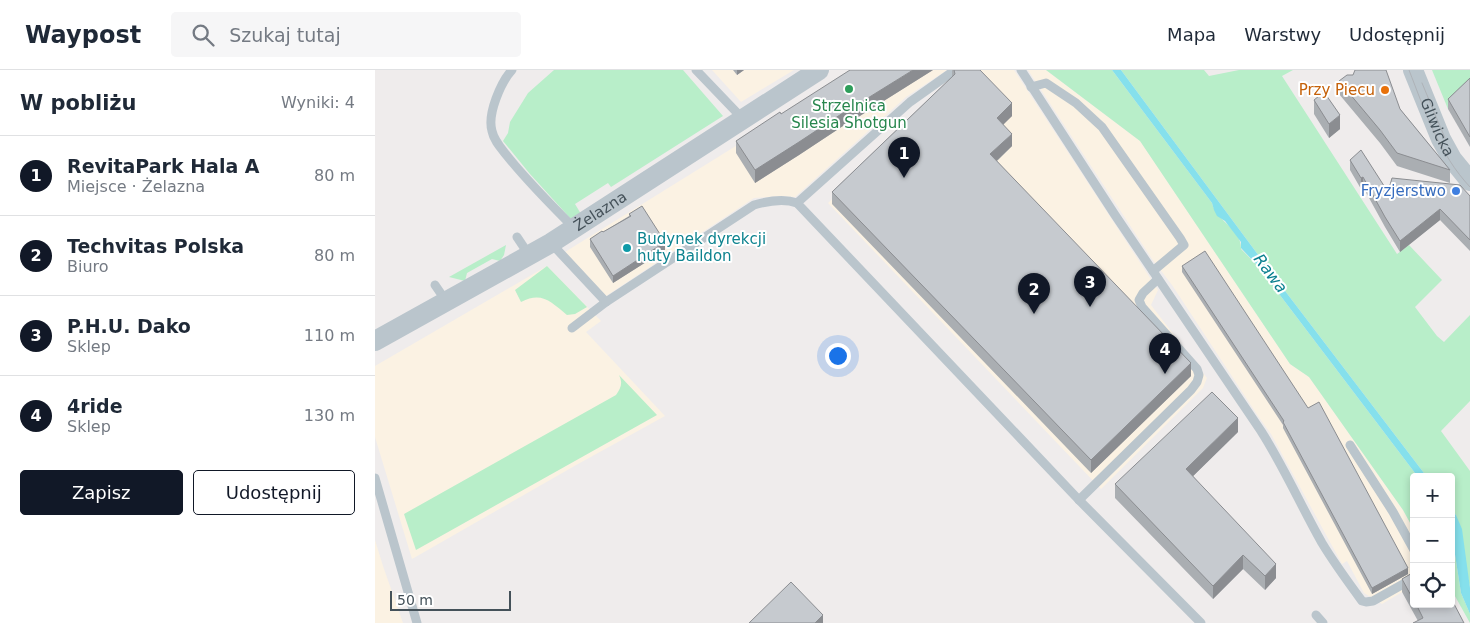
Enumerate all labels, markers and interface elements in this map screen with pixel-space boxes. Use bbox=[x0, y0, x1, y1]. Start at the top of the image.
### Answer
search box bbox=[171, 12, 521, 57]
text: Waypost bbox=[25, 21, 141, 49]
icon: search bbox=[189, 21, 217, 49]
text: Szukaj tutaj bbox=[229, 24, 341, 46]
text: Mapa bbox=[1167, 24, 1216, 45]
text: Warstwy bbox=[1244, 24, 1321, 45]
text: Udostępnij bbox=[1349, 24, 1445, 45]
place label: Przy Piecu bbox=[1299, 81, 1375, 99]
marker: Strzelnica Silesia Shotgun bbox=[843, 83, 855, 95]
marker: Przy Piecu bbox=[1379, 84, 1391, 96]
text: W pobliżu bbox=[20, 91, 137, 115]
text: Wyniki: 4 bbox=[281, 93, 355, 112]
street label: Gliwicka bbox=[1416, 95, 1458, 160]
place label: Strzelnica Silesia Shotgun bbox=[791, 97, 907, 132]
pin: 1 bbox=[888, 137, 920, 178]
text: RevitaPark Hala A bbox=[67, 155, 260, 177]
text: 1 bbox=[30, 166, 42, 185]
text: 80 m bbox=[314, 166, 355, 185]
text: Miejsce · Żelazna bbox=[67, 177, 205, 196]
place label: Fryzjerstwo bbox=[1361, 182, 1446, 200]
marker: Fryzjerstwo bbox=[1450, 185, 1462, 197]
street label: Żelazna bbox=[570, 188, 630, 235]
place label: Budynek dyrekcji huty Baildon bbox=[637, 230, 766, 265]
text: Techvitas Polska bbox=[67, 235, 244, 257]
marker: Budynek dyrekcji huty Baildon bbox=[621, 242, 633, 254]
text: 2 bbox=[30, 246, 42, 265]
text: 80 m bbox=[314, 246, 355, 265]
water label: Rawa bbox=[1250, 250, 1291, 297]
text: Biuro bbox=[67, 257, 109, 276]
pin: 3 bbox=[1074, 266, 1106, 307]
pin: 2 bbox=[1018, 273, 1050, 314]
text: P.H.U. Dako bbox=[67, 315, 191, 337]
text: 3 bbox=[30, 326, 42, 345]
text: 110 m bbox=[304, 326, 355, 345]
pin: 4 bbox=[1149, 333, 1181, 374]
text: Sklep bbox=[67, 337, 111, 356]
your location bbox=[825, 343, 851, 369]
text: 4ride bbox=[67, 395, 123, 417]
text: 4 bbox=[30, 406, 42, 425]
text: 130 m bbox=[304, 406, 355, 425]
text: Sklep bbox=[67, 417, 111, 436]
button: Zapisz bbox=[20, 470, 183, 515]
button: Udostępnij bbox=[193, 470, 355, 515]
map controls bbox=[1410, 473, 1455, 608]
button: + bbox=[1410, 473, 1455, 518]
button: − bbox=[1410, 518, 1455, 563]
button: locate bbox=[1410, 563, 1455, 608]
scale bar bbox=[390, 588, 511, 611]
text: 50 m bbox=[397, 592, 433, 608]

